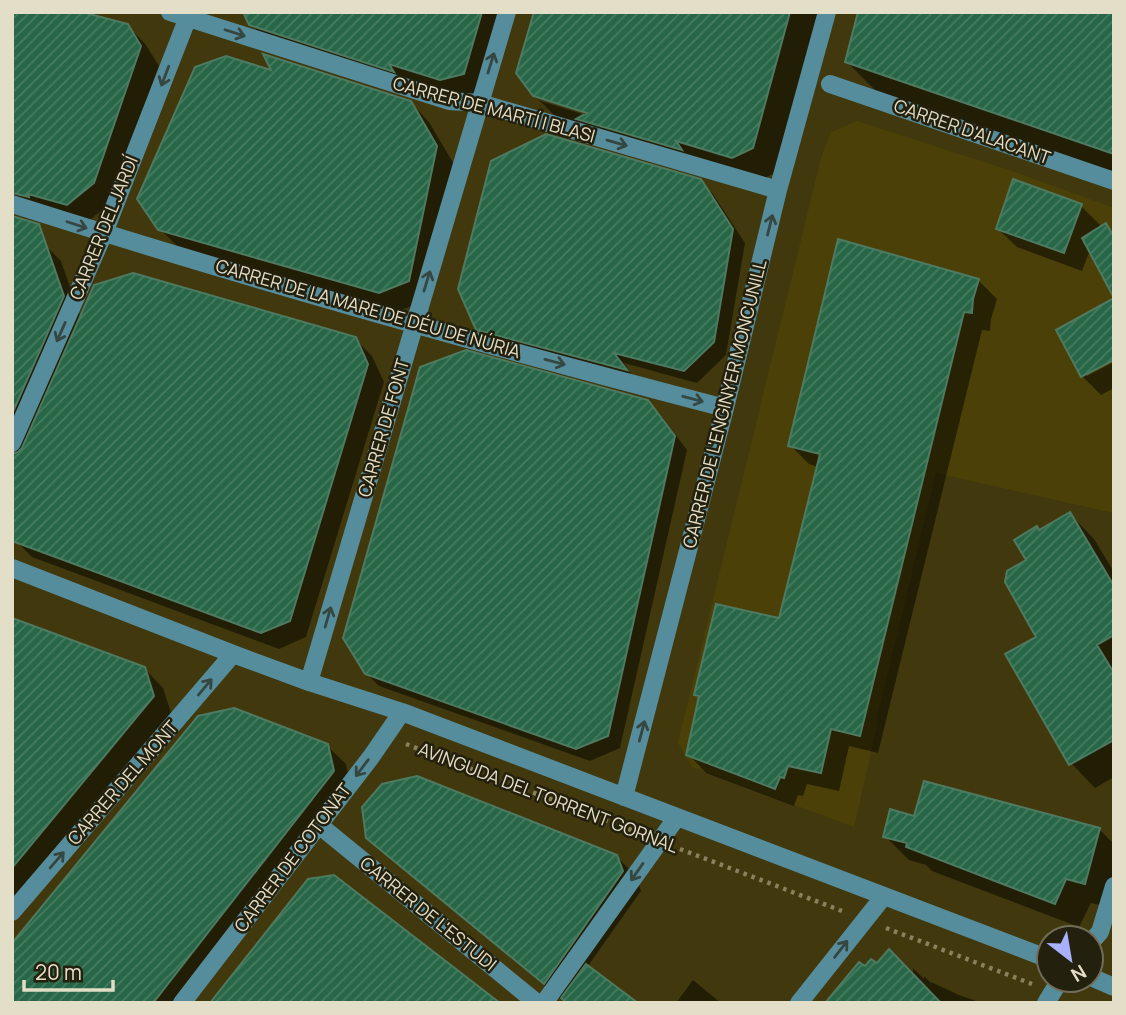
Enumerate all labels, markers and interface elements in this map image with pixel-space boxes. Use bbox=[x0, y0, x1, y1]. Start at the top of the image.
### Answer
one-way arrow bbox=[224, 27, 246, 40]
one-way arrow bbox=[486, 52, 499, 74]
one-way arrow bbox=[158, 64, 171, 86]
street label: CARRER DE MARTÍ I BLASI bbox=[390, 70, 598, 148]
street label: CARRER D'ALACANT bbox=[891, 93, 1054, 169]
one-way arrow bbox=[606, 138, 628, 151]
street label: CARRER DEL JARDÍ bbox=[63, 152, 143, 303]
one-way arrow bbox=[764, 214, 777, 237]
one-way arrow bbox=[66, 220, 88, 232]
street label: CARRER DE LA MARE DE DÉU DE NÚRIA bbox=[213, 253, 524, 363]
street label: CARRER DE L'ENGINYER MONCUNILL bbox=[677, 257, 772, 551]
one-way arrow bbox=[421, 270, 434, 292]
one-way arrow bbox=[53, 320, 66, 342]
street label: CARRER DE FONT bbox=[352, 355, 414, 500]
one-way arrow bbox=[543, 356, 566, 369]
one-way arrow bbox=[682, 394, 704, 407]
one-way arrow bbox=[323, 606, 336, 628]
one-way arrow bbox=[197, 679, 213, 697]
street label: CARRER DEL MONT bbox=[62, 715, 183, 850]
one-way arrow bbox=[636, 720, 649, 743]
street label: AVINGUDA DEL TORRENT GORNAL bbox=[415, 736, 682, 858]
one-way arrow bbox=[355, 758, 370, 777]
street label: CARRER DE COTONAT bbox=[228, 778, 356, 937]
one-way arrow bbox=[49, 851, 65, 869]
street label: CARRER DE L'ESTUDI bbox=[355, 851, 502, 976]
one-way arrow bbox=[630, 862, 644, 881]
north arrow bbox=[1035, 924, 1105, 994]
one-way arrow bbox=[833, 940, 848, 959]
scale bar bbox=[24, 948, 114, 992]
text: 20 m bbox=[35, 958, 82, 986]
text: N bbox=[1066, 959, 1091, 988]

